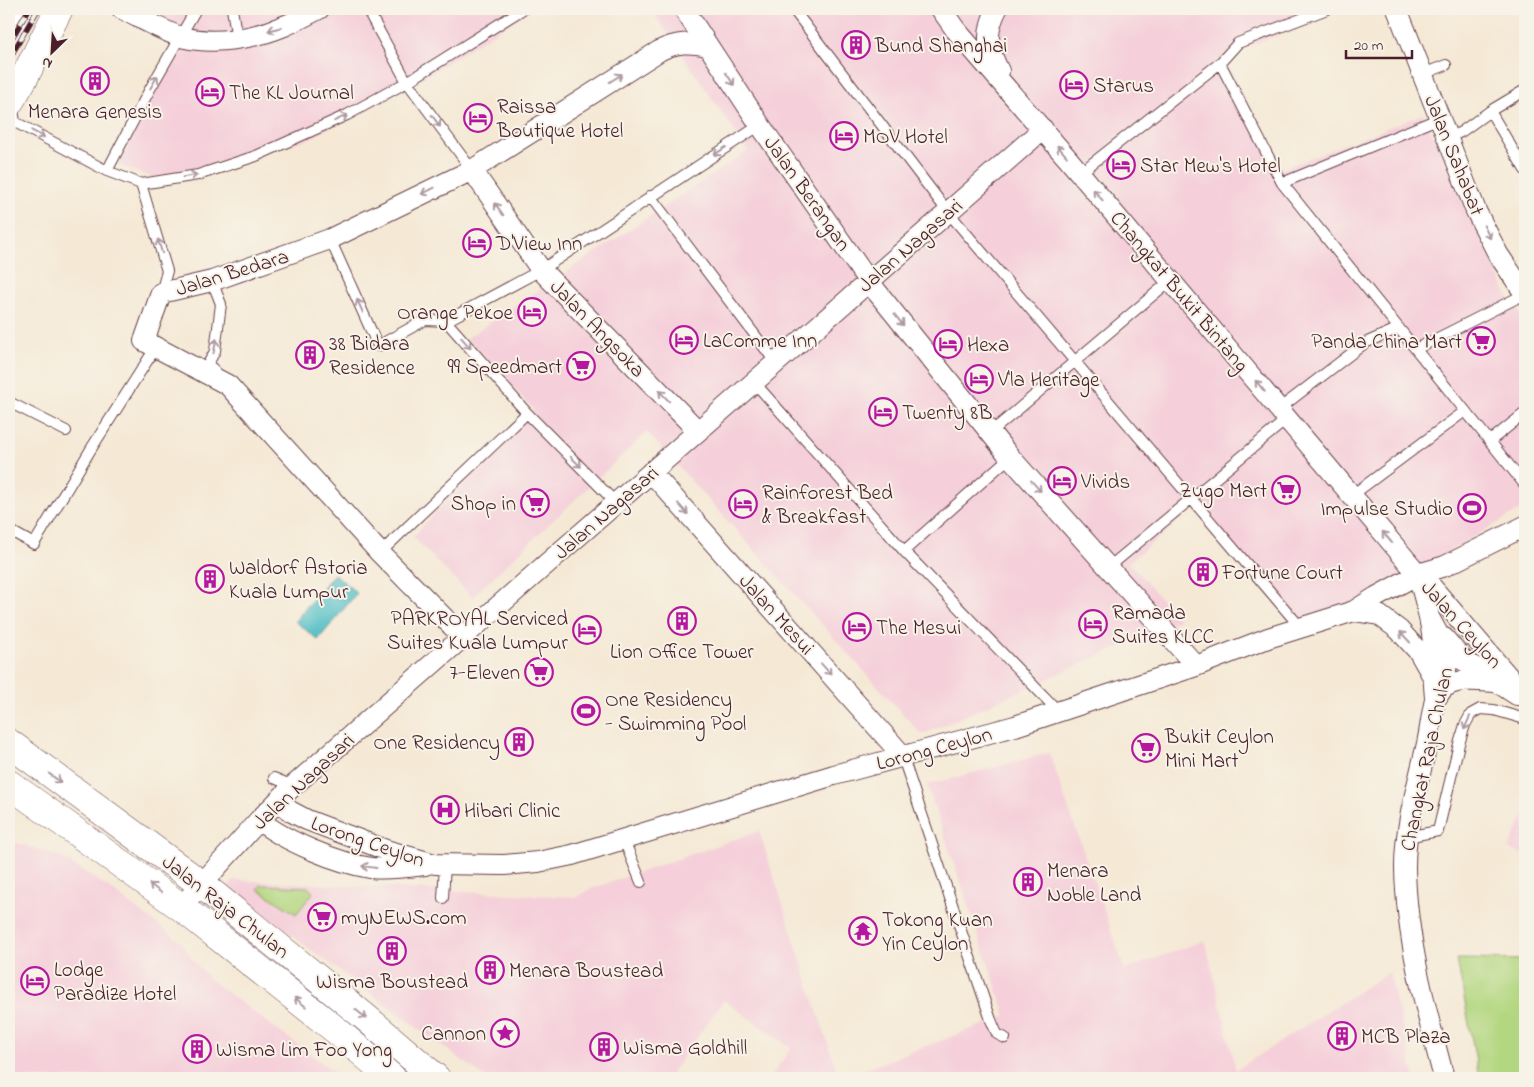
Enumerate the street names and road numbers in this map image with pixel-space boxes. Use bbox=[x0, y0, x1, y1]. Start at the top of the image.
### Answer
street label: Jalan Sahabat bbox=[1415, 91, 1491, 221]
street label: Jalan Berangan bbox=[754, 130, 857, 259]
street label: Jalan Nagasari bbox=[852, 192, 972, 302]
street label: Changkat Bukit Bintang bbox=[1100, 205, 1255, 381]
street label: Jalan Bedara bbox=[172, 243, 293, 305]
street label: Jalan Angsoka bbox=[540, 274, 651, 387]
street label: Jalan Nagasari bbox=[548, 459, 668, 569]
street label: Jalan Mesui bbox=[731, 568, 820, 663]
street label: Jalan Ceylon bbox=[1411, 575, 1508, 677]
street label: Changkat Raja Chulan bbox=[1394, 665, 1464, 854]
street label: Lorong Ceylon bbox=[873, 720, 996, 782]
street label: Jalan Nagasari bbox=[246, 727, 364, 839]
street label: Lorong Ceylon bbox=[306, 809, 428, 878]
street label: Jalan Raja Chulan bbox=[155, 848, 295, 967]

